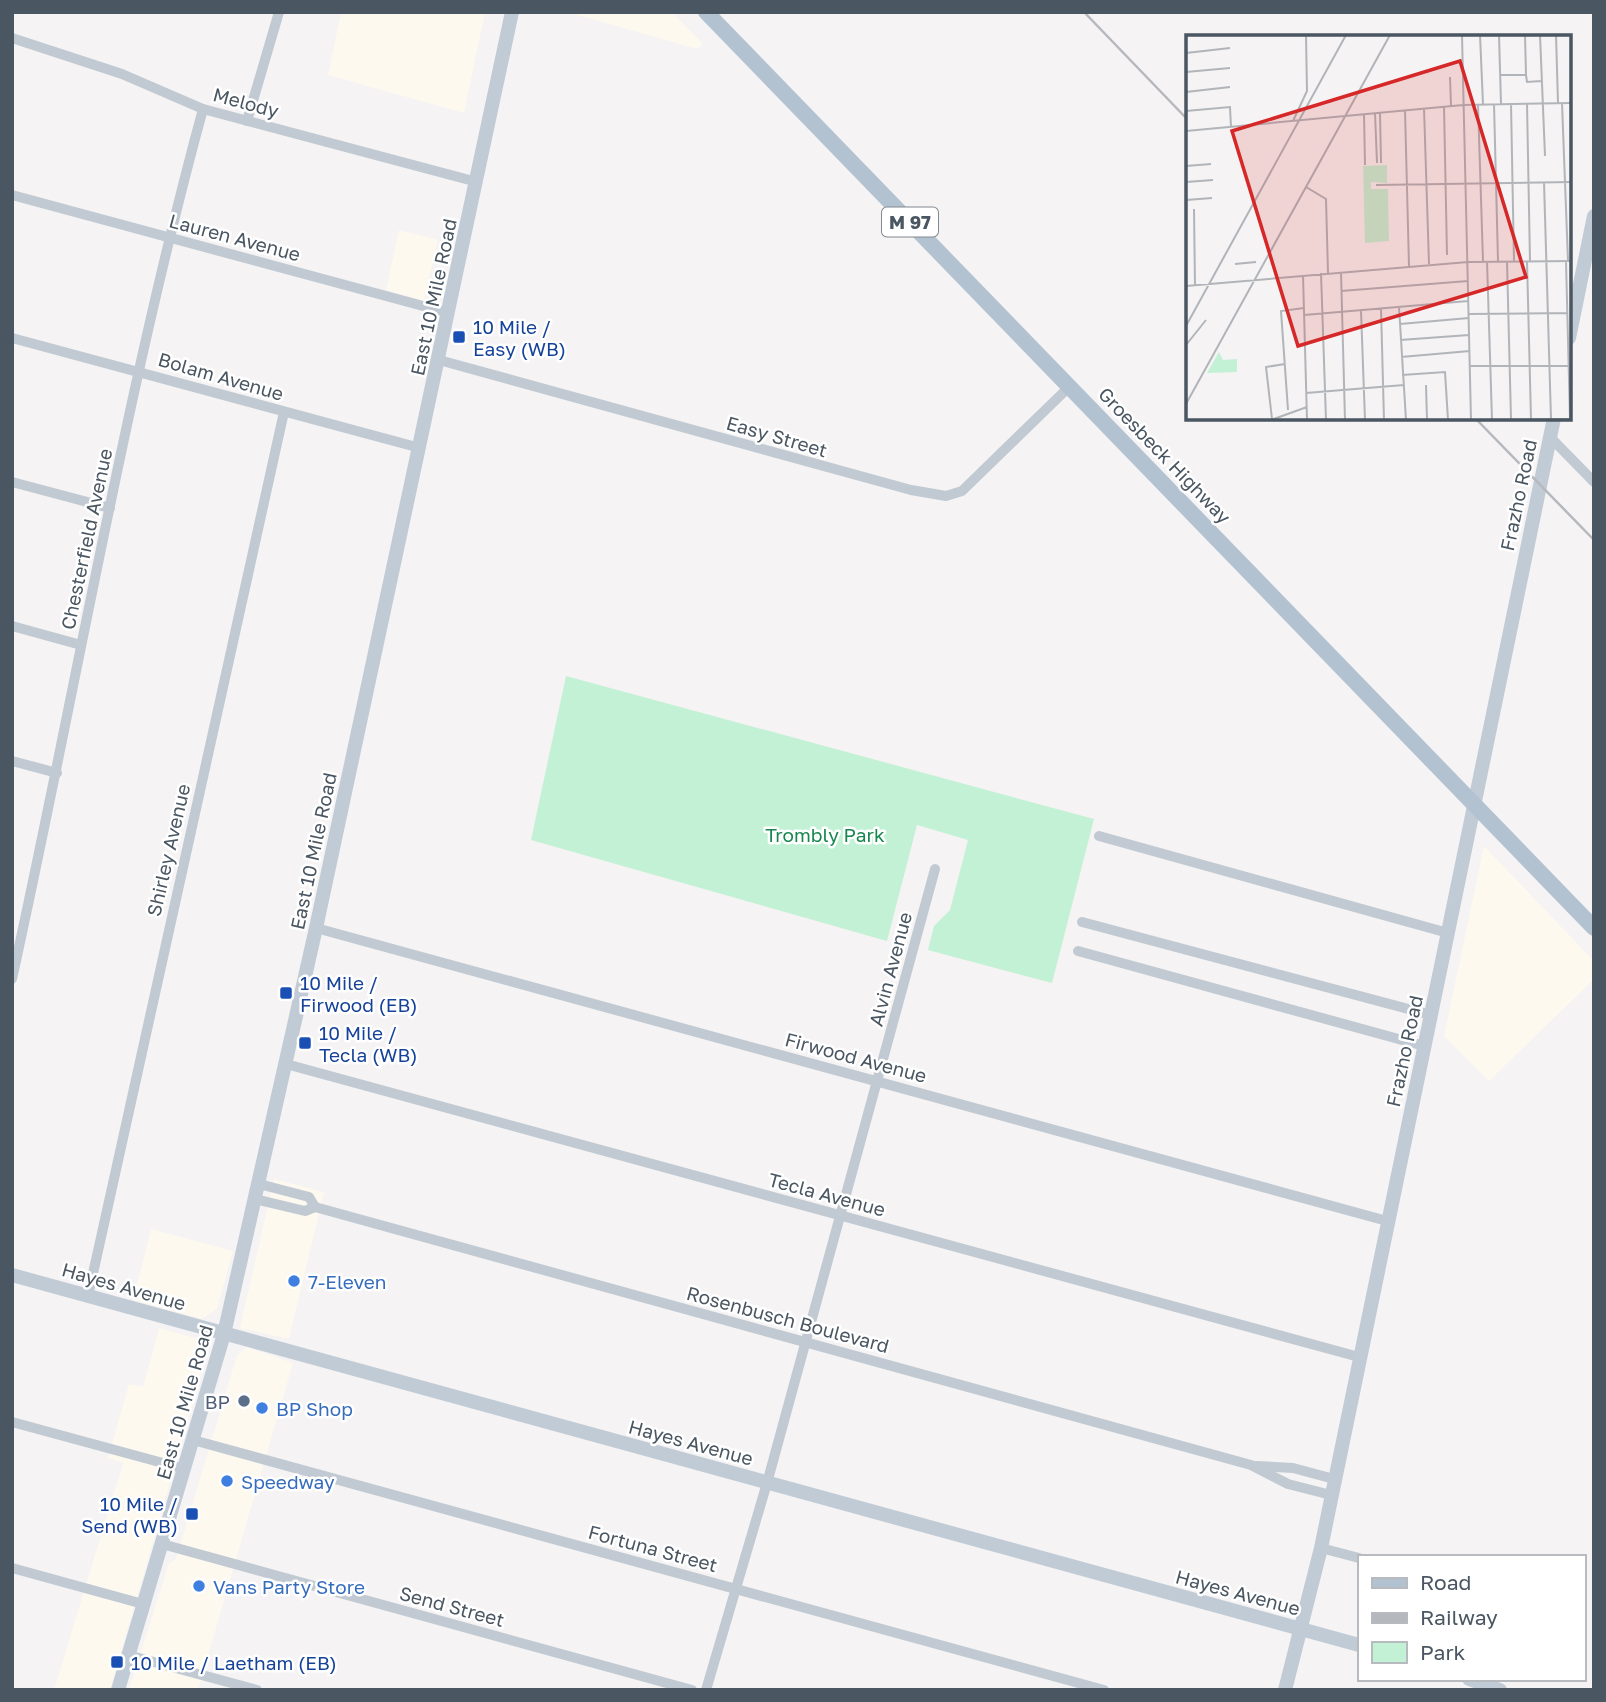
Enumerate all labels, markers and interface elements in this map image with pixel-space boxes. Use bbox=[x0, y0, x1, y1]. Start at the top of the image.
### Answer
inset map bbox=[1186, 35, 1571, 420]
street label: Melody bbox=[211, 82, 282, 122]
street label: Lauren Avenue bbox=[167, 208, 303, 266]
road number: M 97 bbox=[882, 208, 938, 236]
street label: East 10 Mile Road bbox=[405, 216, 461, 378]
place label: 10 Mile / Easy (WB) bbox=[473, 315, 566, 360]
marker: 10 Mile / Easy (WB) bbox=[451, 329, 467, 345]
street label: Bolam Avenue bbox=[156, 347, 286, 405]
street label: Groesbeck Highway bbox=[1094, 382, 1236, 528]
street label: Easy Street bbox=[724, 411, 830, 461]
street label: Frazho Road bbox=[1495, 437, 1541, 553]
street label: Chesterfield Avenue bbox=[56, 446, 116, 632]
street label: East 10 Mile Road bbox=[285, 770, 341, 932]
street label: Shirley Avenue bbox=[142, 781, 194, 919]
park label: Trombly Park bbox=[765, 823, 885, 846]
street label: Alvin Avenue bbox=[864, 909, 916, 1029]
place label: 10 Mile / Firwood (EB) bbox=[300, 971, 417, 1016]
marker: 10 Mile / Firwood (EB) bbox=[278, 985, 294, 1001]
street label: Frazho Road bbox=[1381, 993, 1427, 1109]
place label: 10 Mile / Tecla (WB) bbox=[319, 1021, 417, 1066]
street label: Firwood Avenue bbox=[783, 1027, 929, 1087]
marker: 10 Mile / Tecla (WB) bbox=[297, 1035, 313, 1051]
street label: Tecla Avenue bbox=[766, 1167, 888, 1221]
street label: Hayes Avenue bbox=[59, 1257, 189, 1315]
place label: 7-Eleven bbox=[308, 1270, 386, 1293]
marker: 7-Eleven bbox=[286, 1273, 302, 1289]
street label: Rosenbusch Boulevard bbox=[684, 1281, 892, 1357]
street label: East 10 Mile Road bbox=[151, 1322, 217, 1482]
place label: BP bbox=[205, 1390, 230, 1413]
marker: BP bbox=[236, 1393, 252, 1409]
place label: BP Shop bbox=[276, 1397, 353, 1420]
marker: BP Shop bbox=[254, 1400, 270, 1416]
street label: Hayes Avenue bbox=[626, 1414, 756, 1470]
place label: Speedway bbox=[241, 1470, 335, 1493]
marker: Speedway bbox=[219, 1473, 235, 1489]
place label: 10 Mile / Send (WB) bbox=[81, 1492, 178, 1537]
marker: 10 Mile / Send (WB) bbox=[184, 1506, 200, 1522]
street label: Fortuna Street bbox=[586, 1520, 720, 1576]
legend bbox=[1358, 1555, 1585, 1681]
street label: Hayes Avenue bbox=[1173, 1564, 1303, 1620]
text: Road bbox=[1420, 1569, 1471, 1595]
place label: Vans Party Store bbox=[213, 1575, 365, 1598]
marker: Vans Party Store bbox=[191, 1578, 207, 1594]
street label: Send Street bbox=[397, 1581, 507, 1631]
text: Railway bbox=[1420, 1604, 1498, 1630]
text: Park bbox=[1420, 1639, 1466, 1665]
place label: 10 Mile / Laetham (EB) bbox=[131, 1651, 337, 1674]
marker: 10 Mile / Laetham (EB) bbox=[109, 1654, 125, 1670]

